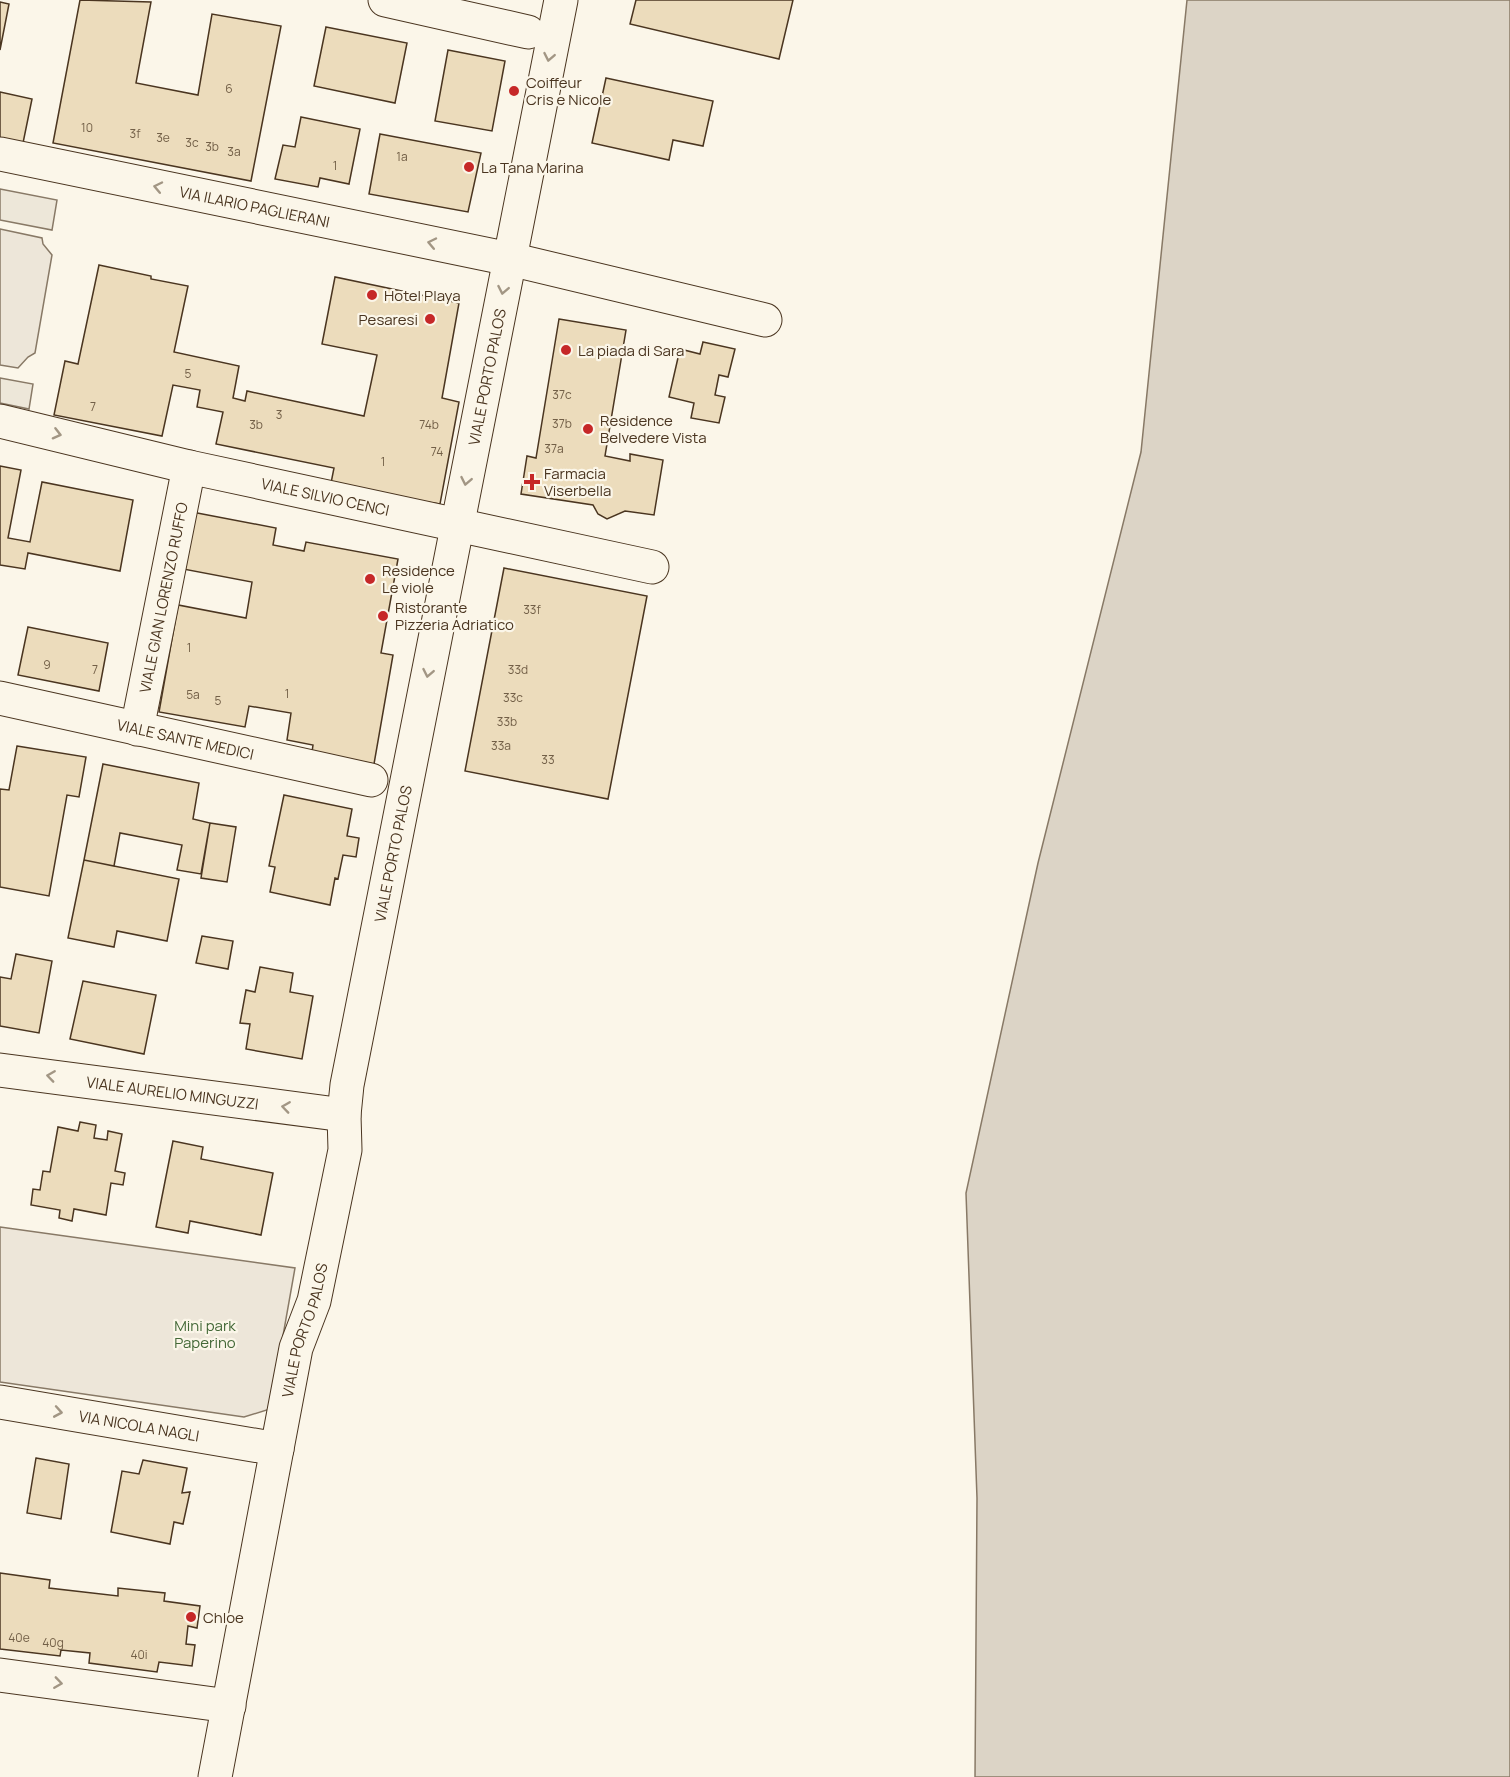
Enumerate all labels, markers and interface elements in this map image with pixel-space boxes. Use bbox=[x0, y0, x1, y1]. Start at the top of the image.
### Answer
one-way arrow bbox=[543, 52, 556, 62]
place label: Coiffeur Cris e Nicole bbox=[526, 72, 612, 110]
house number: 6 bbox=[225, 80, 233, 97]
marker: Coiffeur Cris e Nicole bbox=[507, 84, 521, 98]
house number: 10 bbox=[81, 119, 93, 136]
house number: 3f bbox=[130, 125, 141, 142]
house number: 3e bbox=[156, 129, 170, 146]
house number: 3c bbox=[185, 134, 199, 151]
house number: 3b bbox=[205, 138, 219, 155]
house number: 3a bbox=[227, 143, 241, 160]
house number: 1a bbox=[396, 148, 408, 165]
house number: 1 bbox=[333, 157, 337, 174]
place label: La Tana Marina bbox=[481, 157, 584, 178]
marker: La Tana Marina bbox=[462, 160, 476, 174]
one-way arrow bbox=[154, 181, 164, 194]
street label: VIA ILARIO PAGLIERANI bbox=[177, 181, 332, 232]
one-way arrow bbox=[427, 237, 437, 250]
place label: Hotel Playa bbox=[384, 285, 461, 306]
one-way arrow bbox=[497, 285, 510, 295]
marker: Hotel Playa bbox=[365, 288, 379, 302]
street label: VIALE PORTO PALOS bbox=[463, 307, 510, 447]
place label: Pesaresi bbox=[359, 309, 418, 330]
marker: Pesaresi bbox=[423, 312, 437, 326]
place label: La piada di Sara bbox=[578, 340, 684, 361]
marker: La piada di Sara bbox=[559, 343, 573, 357]
house number: 5 bbox=[185, 365, 192, 382]
house number: 37c bbox=[552, 386, 572, 403]
house number: 7 bbox=[90, 398, 96, 415]
house number: 3 bbox=[276, 406, 282, 423]
place label: Residence Belvedere Vista bbox=[600, 410, 707, 448]
house number: 37b bbox=[552, 415, 572, 432]
house number: 3b bbox=[249, 416, 263, 433]
house number: 74b bbox=[419, 416, 439, 433]
marker: Residence Belvedere Vista bbox=[581, 422, 595, 436]
one-way arrow bbox=[52, 426, 62, 439]
house number: 37a bbox=[544, 440, 564, 457]
house number: 74 bbox=[431, 443, 443, 460]
house number: 1 bbox=[381, 453, 385, 470]
place label: Farmacia Viserbella bbox=[544, 463, 611, 501]
street label: VIALE SILVIO CENCI bbox=[259, 472, 391, 521]
marker: Farmacia Viserbella bbox=[525, 475, 539, 489]
one-way arrow bbox=[460, 476, 473, 486]
street label: VIALE GIAN LORENZO RUFFO bbox=[134, 500, 192, 695]
place label: Residence Le viole bbox=[382, 560, 455, 598]
marker: Residence Le viole bbox=[363, 572, 377, 586]
place label: Ristorante Pizzeria Adriatico bbox=[395, 597, 514, 635]
house number: 33f bbox=[523, 601, 542, 618]
marker: Ristorante Pizzeria Adriatico bbox=[376, 609, 390, 623]
house number: 1 bbox=[187, 639, 191, 656]
house number: 9 bbox=[43, 656, 51, 673]
house number: 7 bbox=[92, 661, 98, 678]
house number: 33d bbox=[508, 661, 528, 678]
one-way arrow bbox=[422, 667, 435, 677]
house number: 1 bbox=[285, 685, 289, 702]
house number: 5a bbox=[186, 686, 200, 703]
house number: 33c bbox=[503, 689, 523, 706]
house number: 5 bbox=[215, 692, 222, 709]
house number: 33b bbox=[497, 713, 517, 730]
street label: VIALE SANTE MEDICI bbox=[115, 714, 256, 764]
house number: 33a bbox=[491, 737, 511, 754]
house number: 33 bbox=[541, 751, 555, 768]
street label: VIALE PORTO PALOS bbox=[369, 784, 416, 924]
one-way arrow bbox=[47, 1071, 56, 1083]
street label: VIALE AURELIO MINGUZZI bbox=[85, 1071, 260, 1114]
one-way arrow bbox=[282, 1102, 291, 1114]
street label: VIALE PORTO PALOS bbox=[276, 1261, 332, 1399]
park label: Mini park Paperino bbox=[174, 1315, 236, 1353]
one-way arrow bbox=[53, 1405, 62, 1417]
street label: VIA NICOLA NAGLI bbox=[77, 1405, 201, 1446]
place label: Chloe bbox=[203, 1607, 244, 1628]
marker: Chloe bbox=[184, 1610, 198, 1624]
house number: 40e bbox=[8, 1629, 30, 1646]
house number: 40g bbox=[42, 1634, 64, 1651]
house number: 40i bbox=[130, 1646, 148, 1663]
one-way arrow bbox=[53, 1676, 63, 1688]

